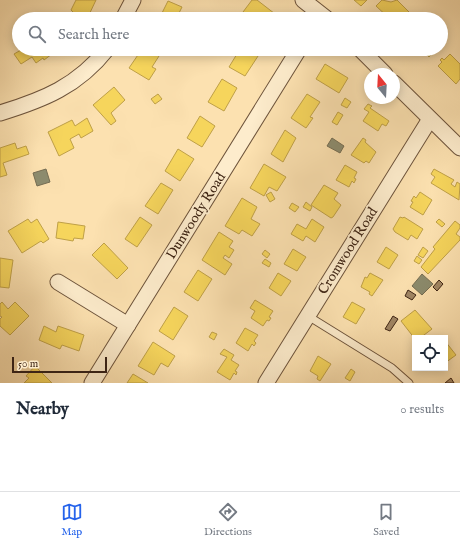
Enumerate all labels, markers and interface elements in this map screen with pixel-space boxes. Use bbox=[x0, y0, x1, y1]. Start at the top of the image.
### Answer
search box bbox=[12, 12, 448, 56]
icon: search bbox=[26, 23, 48, 45]
text: Search here bbox=[58, 25, 129, 44]
north arrow bbox=[364, 68, 400, 104]
street label: Dunwoody Road bbox=[162, 169, 230, 263]
street label: Cromwood Road bbox=[314, 204, 382, 298]
map controls bbox=[412, 335, 448, 371]
button: locate bbox=[412, 335, 448, 371]
scale bar bbox=[12, 355, 107, 374]
text: 50 m bbox=[18, 357, 38, 371]
text: Nearby bbox=[16, 399, 69, 420]
text: 0 results bbox=[400, 401, 444, 418]
tab: Map bbox=[61, 501, 83, 539]
tab: Directions bbox=[204, 501, 252, 539]
tab: Saved bbox=[373, 501, 399, 539]

